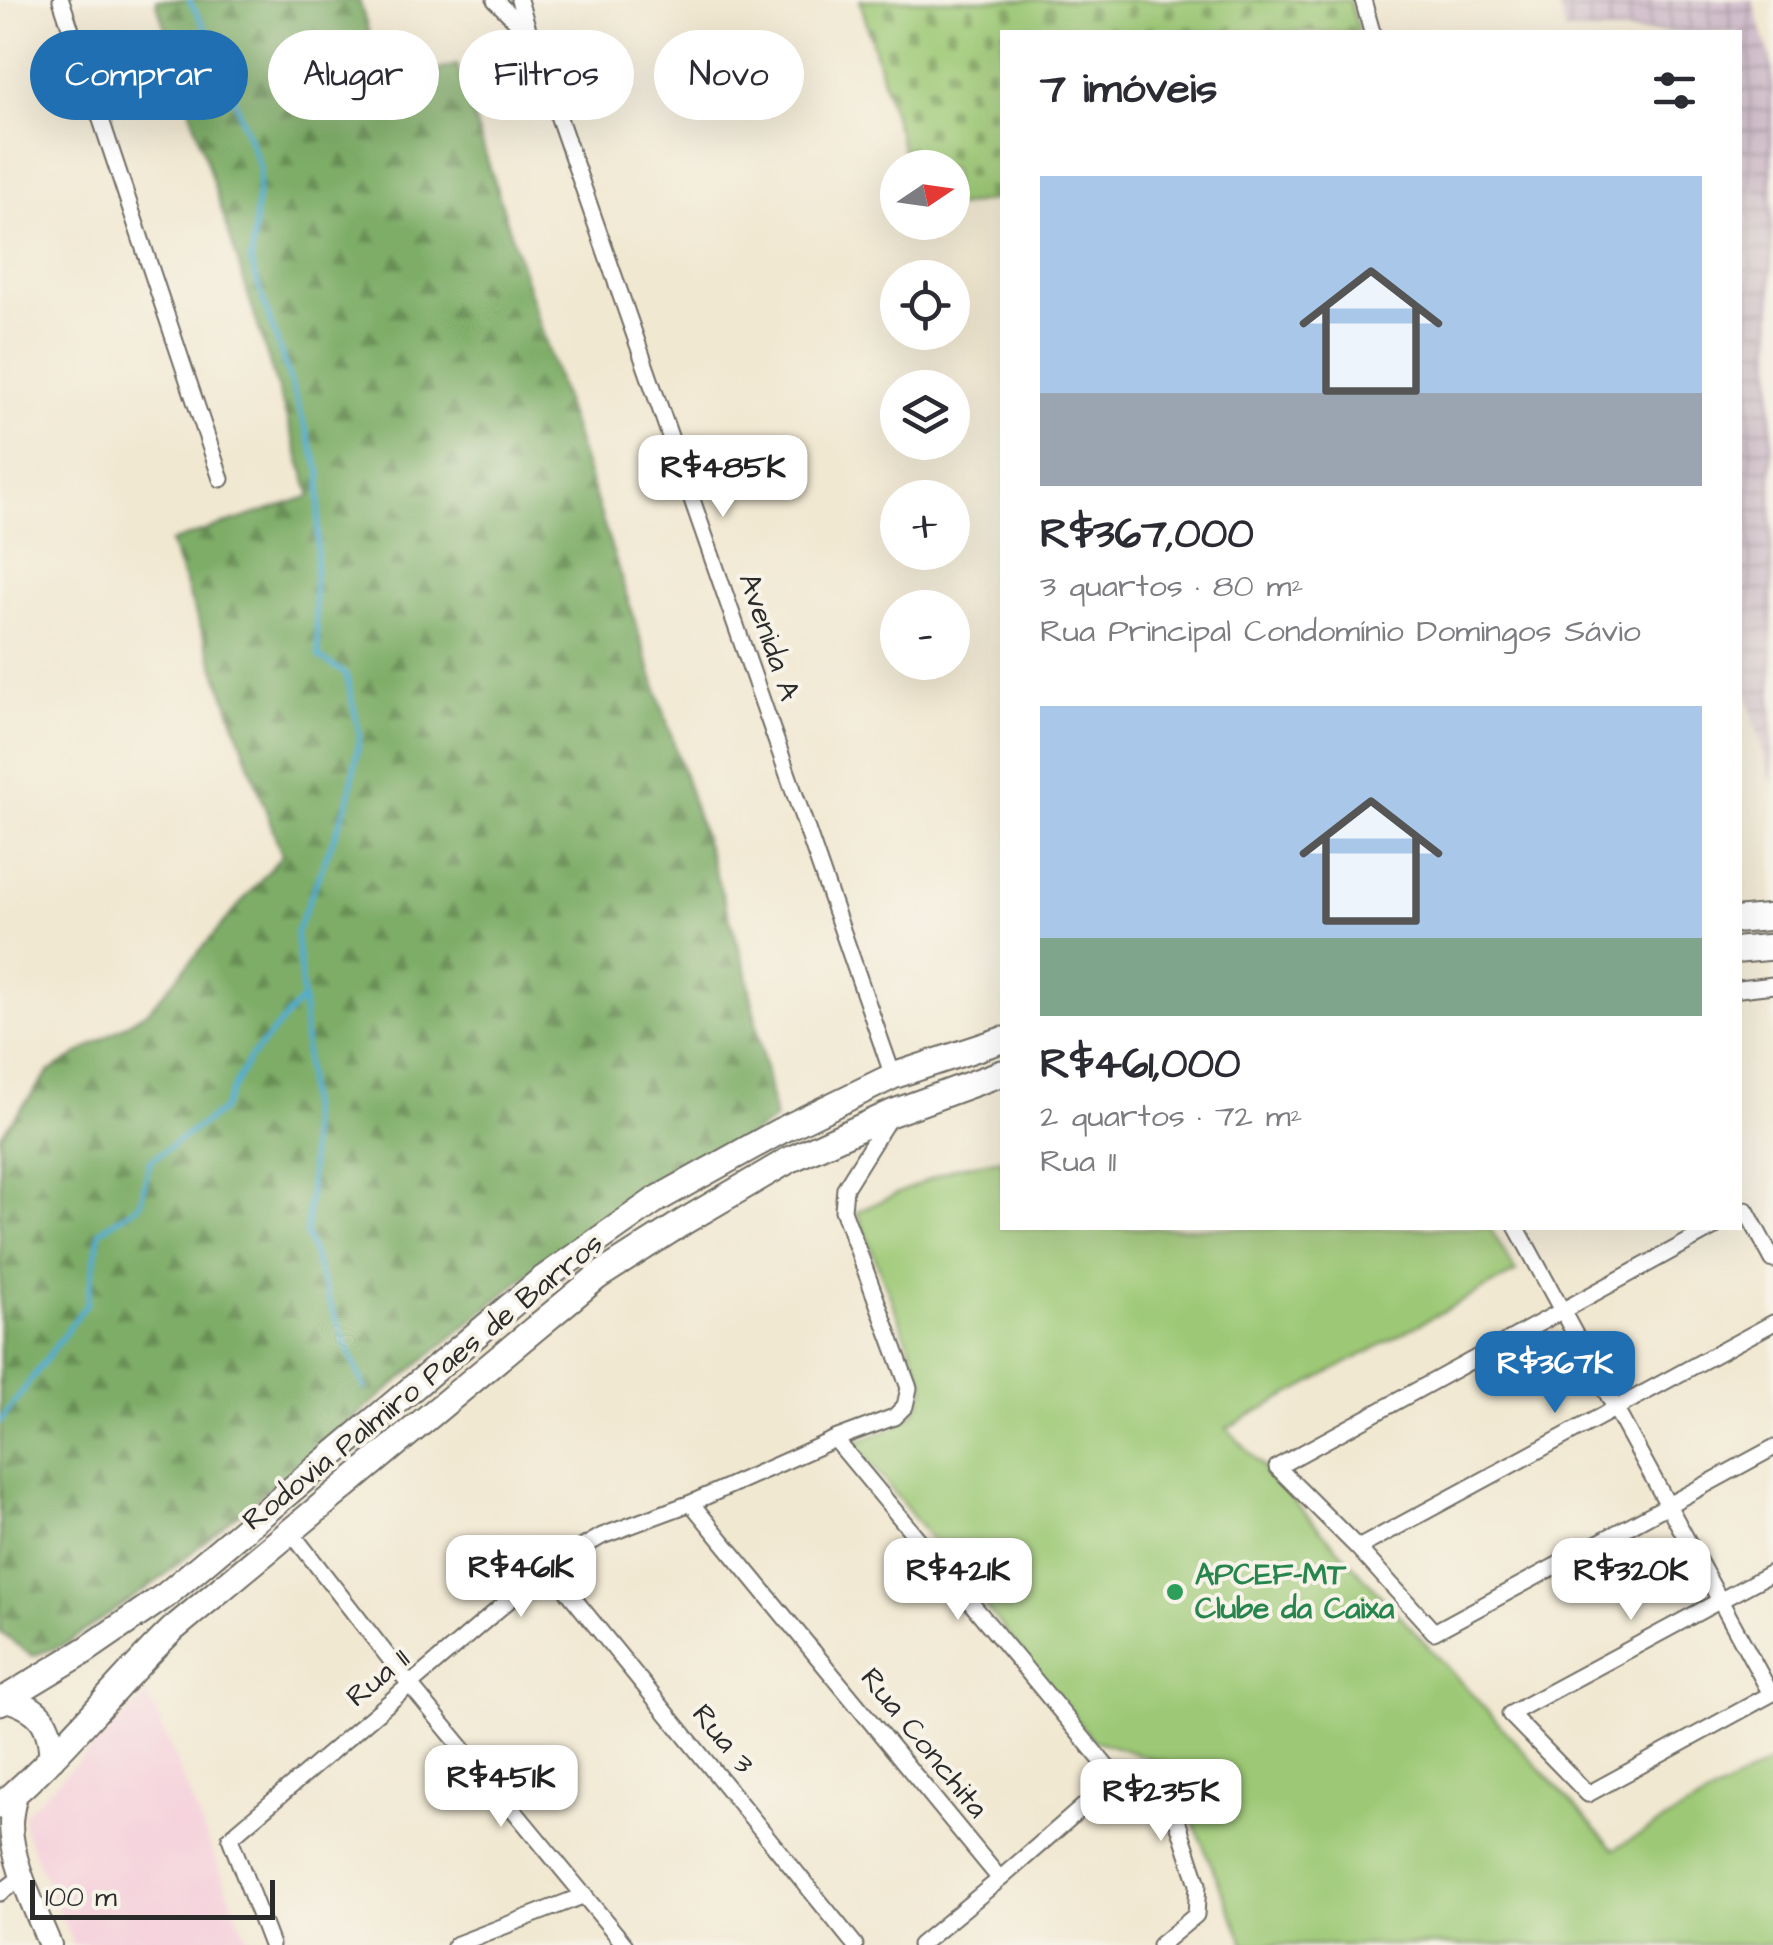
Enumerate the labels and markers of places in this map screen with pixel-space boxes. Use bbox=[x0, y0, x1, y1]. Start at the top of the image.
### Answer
pin: R$485K bbox=[642, 435, 804, 520]
pin: R$367K bbox=[1474, 1331, 1636, 1416]
pin: R$461K bbox=[440, 1535, 602, 1620]
pin: R$421K bbox=[877, 1538, 1039, 1623]
pin: R$320K bbox=[1550, 1538, 1712, 1623]
place label: APCEF-MT Clube da Caixa bbox=[1195, 1554, 1395, 1630]
marker: APCEF-MT Clube da Caixa bbox=[1164, 1581, 1186, 1603]
pin: R$451K bbox=[420, 1745, 582, 1830]
pin: R$235K bbox=[1080, 1759, 1242, 1844]

